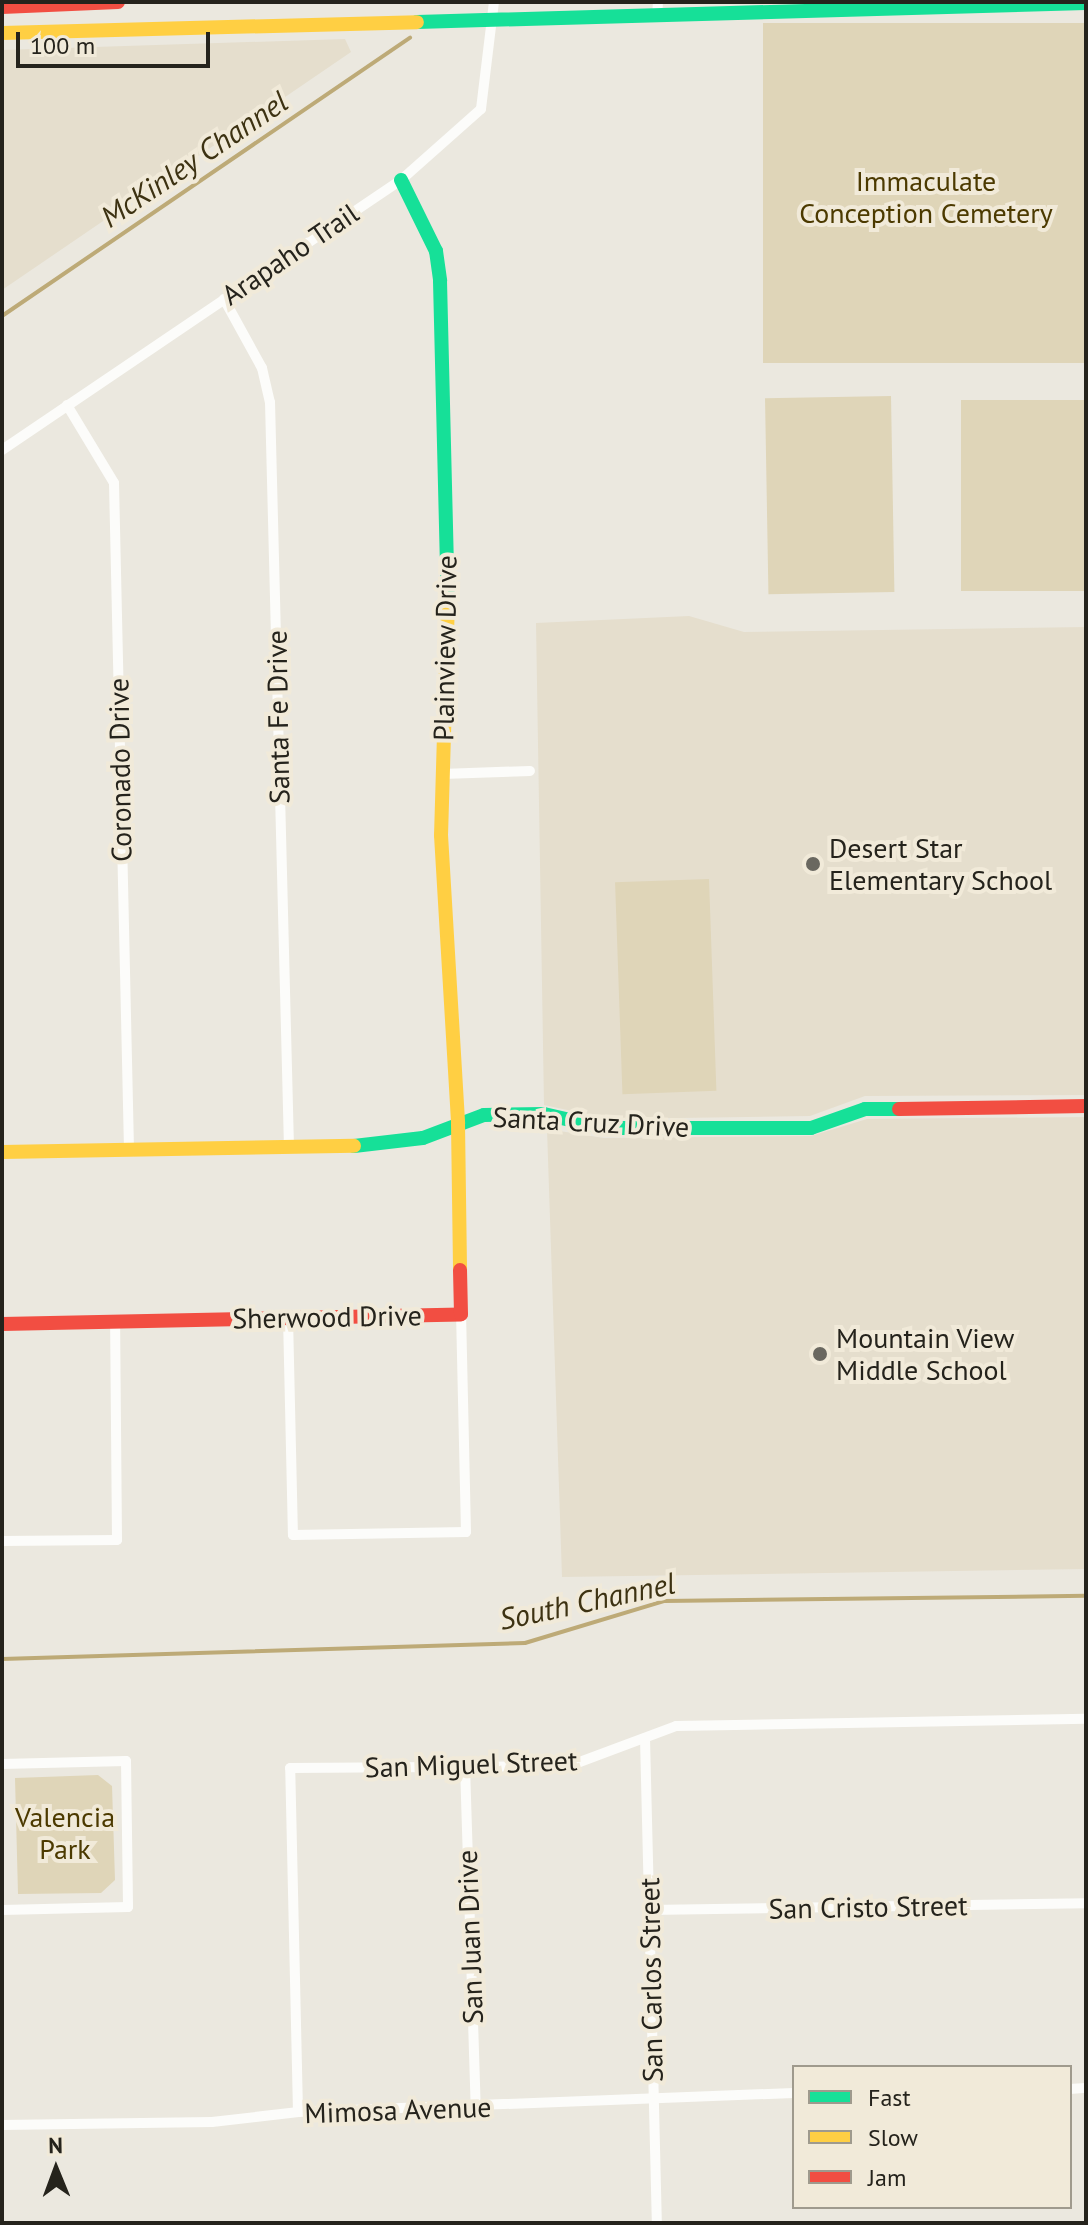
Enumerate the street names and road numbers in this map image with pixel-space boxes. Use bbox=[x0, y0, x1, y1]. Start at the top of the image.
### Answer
street label: Arapaho Trail bbox=[215, 196, 365, 312]
street label: Plainview Drive bbox=[427, 555, 463, 741]
street label: Santa Fe Drive bbox=[260, 630, 296, 804]
street label: Coronado Drive bbox=[102, 678, 138, 862]
street label: Santa Cruz Drive bbox=[491, 1100, 691, 1144]
street label: Sherwood Drive bbox=[232, 1299, 422, 1335]
street label: San Miguel Street bbox=[364, 1743, 578, 1785]
street label: San Juan Drive bbox=[450, 1849, 490, 2025]
street label: San Carlos Street bbox=[632, 1878, 670, 2082]
street label: San Cristo Street bbox=[768, 1888, 968, 1926]
street label: Mimosa Avenue bbox=[303, 2090, 493, 2130]

